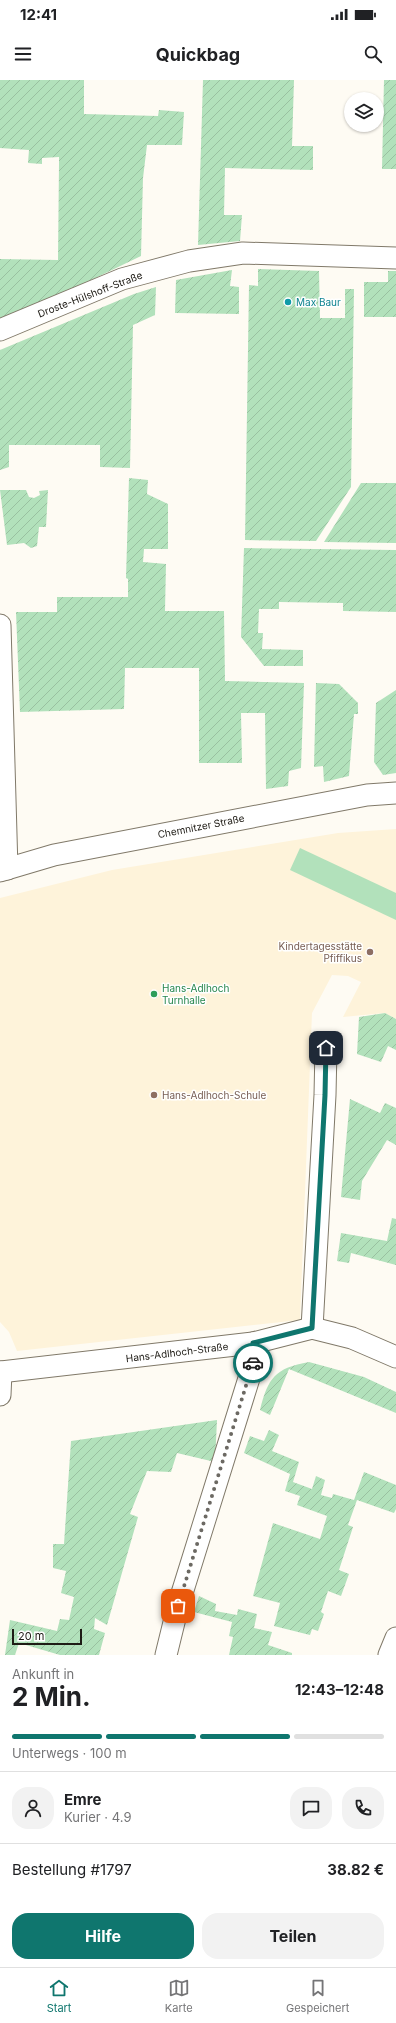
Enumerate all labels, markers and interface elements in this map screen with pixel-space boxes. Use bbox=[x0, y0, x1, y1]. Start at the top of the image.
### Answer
text: 12:41 bbox=[20, 5, 57, 24]
icon: menu bbox=[12, 43, 34, 65]
icon: search bbox=[362, 43, 384, 65]
text: Quickbag bbox=[156, 44, 240, 65]
map controls bbox=[344, 92, 384, 132]
button: layers bbox=[344, 92, 384, 132]
street label: Droste-Hülshoff-Straße bbox=[36, 268, 144, 319]
place label: Max Baur bbox=[296, 296, 341, 308]
marker: Max Baur bbox=[283, 297, 293, 307]
street label: Chemnitzer Straße bbox=[157, 812, 246, 840]
place label: Kindertagesstätte Pfiffikus bbox=[278, 940, 362, 964]
marker: Kindertagesstätte Pfiffikus bbox=[365, 947, 375, 957]
place label: Hans-Adlhoch Turnhalle bbox=[162, 982, 230, 1006]
marker: Hans-Adlhoch Turnhalle bbox=[149, 989, 159, 999]
pin bbox=[309, 1031, 343, 1065]
icon: home bbox=[315, 1037, 337, 1059]
place label: Hans-Adlhoch-Schule bbox=[162, 1089, 266, 1101]
marker: Hans-Adlhoch-Schule bbox=[149, 1090, 159, 1100]
street label: Hans-Adlhoch-Straße bbox=[125, 1340, 229, 1364]
courier bbox=[233, 1343, 273, 1383]
icon: car bbox=[242, 1352, 264, 1374]
pin bbox=[161, 1589, 195, 1623]
icon: bag bbox=[167, 1595, 189, 1617]
scale bar bbox=[12, 1627, 82, 1646]
text: 20 m bbox=[18, 1629, 44, 1643]
text: Ankunft in bbox=[12, 1666, 74, 1682]
text: 12:43–12:48 bbox=[295, 1680, 384, 1699]
text: 2 Min. bbox=[12, 1681, 91, 1712]
text: Unterwegs · 100 m bbox=[12, 1745, 127, 1761]
button: person bbox=[12, 1787, 54, 1829]
button: chat bbox=[290, 1787, 332, 1829]
button: phone bbox=[342, 1787, 384, 1829]
text: Emre bbox=[64, 1790, 101, 1809]
text: Kurier · 4.9 bbox=[64, 1809, 131, 1825]
text: Bestellung #1797 bbox=[12, 1860, 132, 1879]
text: 38.82 € bbox=[327, 1860, 384, 1879]
button: Hilfe bbox=[12, 1913, 194, 1959]
button: Teilen bbox=[202, 1913, 384, 1959]
tab: Start bbox=[47, 1977, 71, 2015]
tab: Karte bbox=[165, 1977, 193, 2015]
tab: Gespeichert bbox=[286, 1977, 349, 2015]

